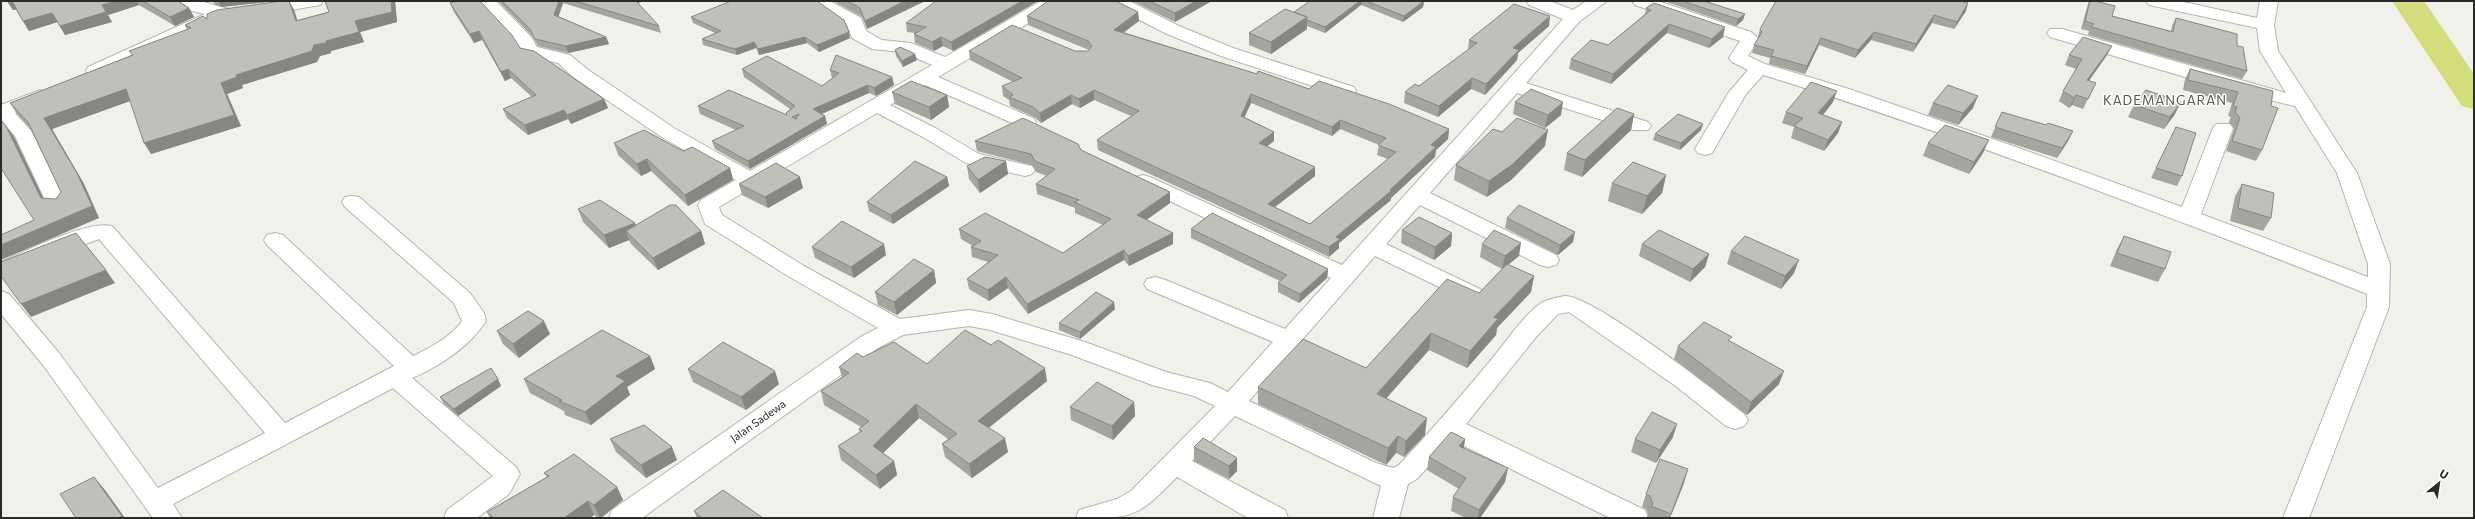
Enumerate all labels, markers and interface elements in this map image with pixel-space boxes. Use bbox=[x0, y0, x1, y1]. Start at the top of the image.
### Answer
district label: KADEMANGARAN bbox=[2103, 92, 2227, 108]
street label: Jalan Sadewa bbox=[728, 397, 788, 445]
north arrow bbox=[2419, 463, 2459, 503]
text: U bbox=[2438, 466, 2451, 482]

